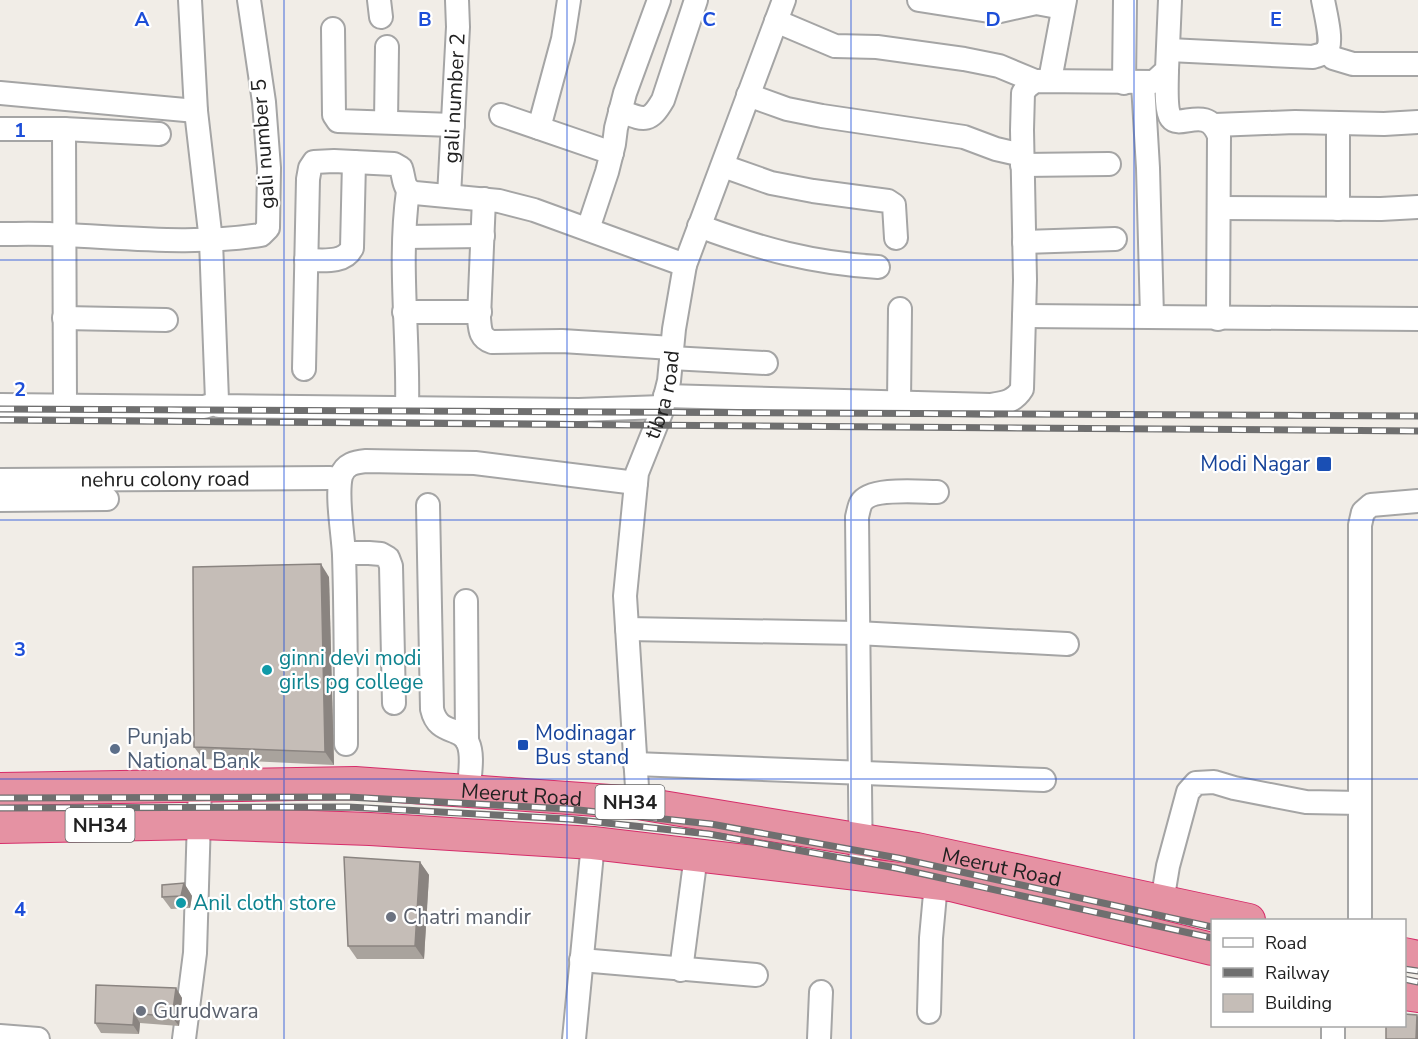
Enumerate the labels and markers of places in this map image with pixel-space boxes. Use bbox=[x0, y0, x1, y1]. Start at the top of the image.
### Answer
place label: Modi Nagar bbox=[1200, 450, 1310, 478]
marker: Modi Nagar bbox=[1315, 455, 1333, 473]
place label: ginni devi modi girls pg college bbox=[279, 644, 423, 696]
marker: ginni devi modi girls pg college bbox=[260, 663, 274, 677]
place label: Modinagar Bus stand bbox=[535, 719, 636, 771]
place label: Punjab National Bank bbox=[127, 723, 260, 775]
marker: Modinagar Bus stand bbox=[516, 738, 530, 752]
marker: Punjab National Bank bbox=[108, 742, 122, 756]
place label: Anil cloth store bbox=[193, 889, 336, 917]
marker: Anil cloth store bbox=[174, 896, 188, 910]
place label: Chatri mandir bbox=[403, 903, 531, 931]
marker: Chatri mandir bbox=[384, 910, 398, 924]
place label: Gurudwara bbox=[153, 997, 259, 1025]
marker: Gurudwara bbox=[134, 1004, 148, 1018]

